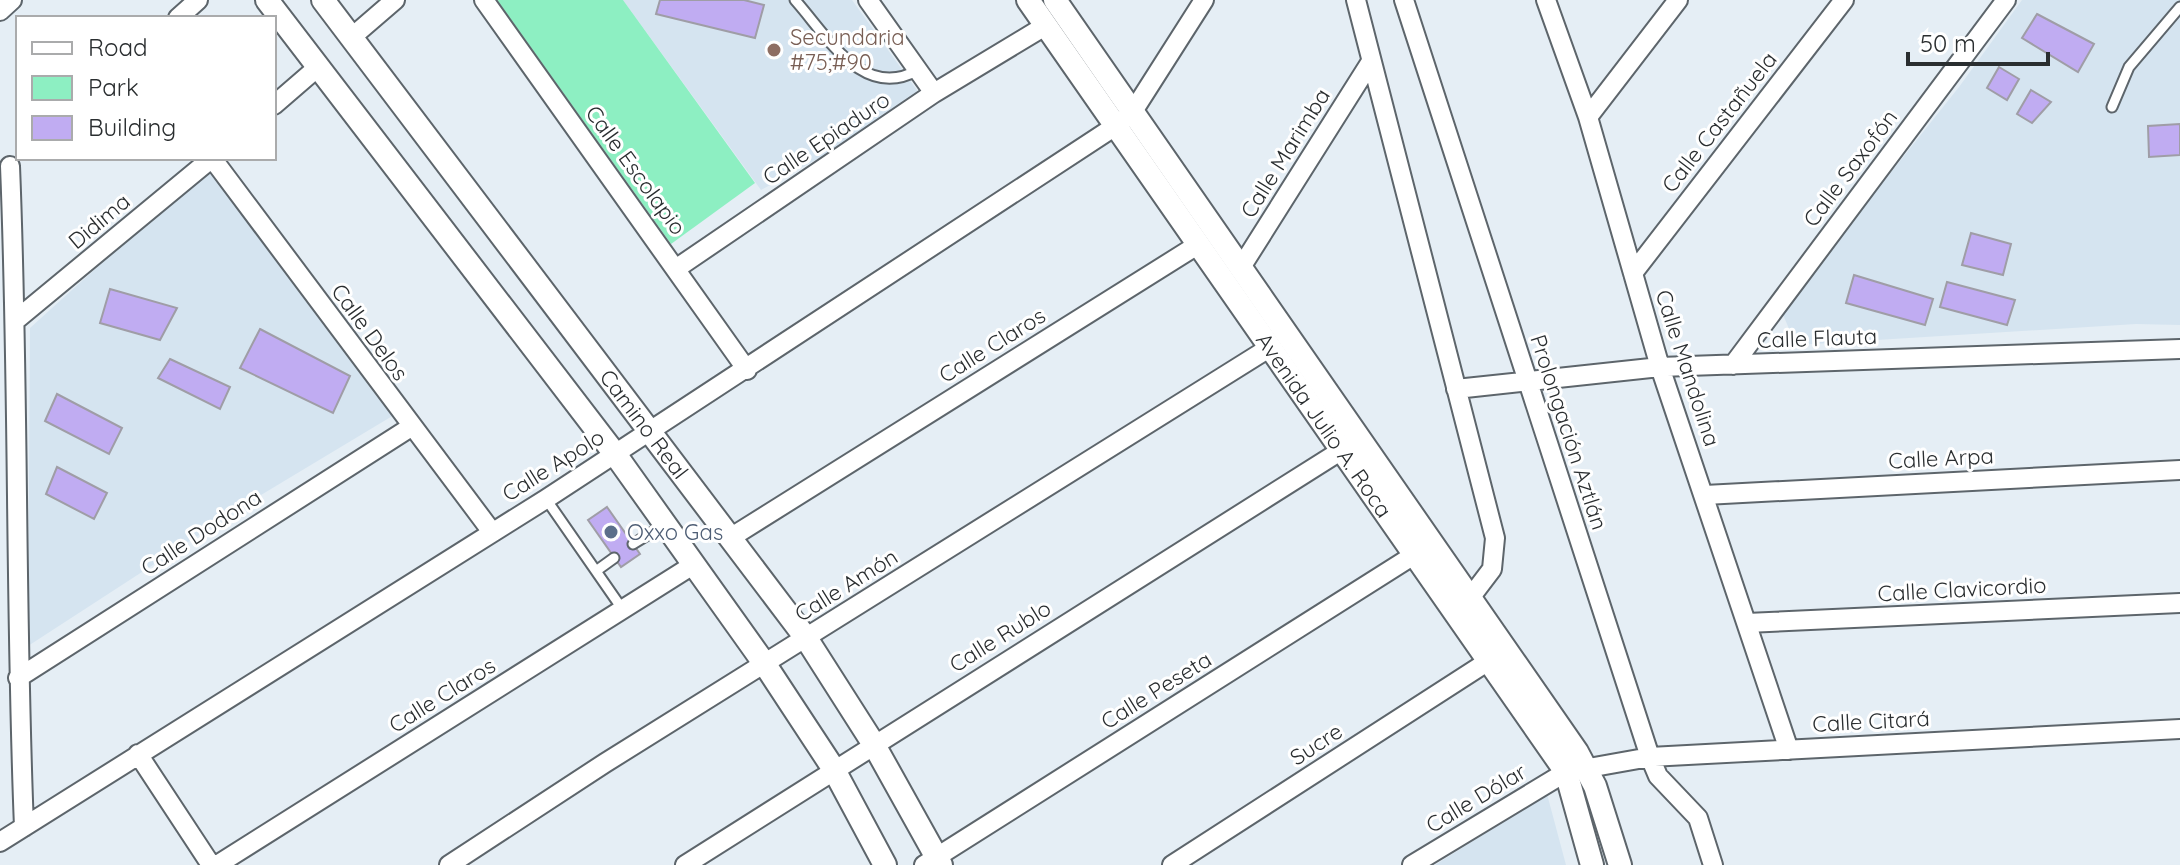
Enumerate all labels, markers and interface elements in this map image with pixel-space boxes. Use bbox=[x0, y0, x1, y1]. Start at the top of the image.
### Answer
legend bbox=[16, 16, 276, 160]
scale bar bbox=[1908, 16, 2048, 66]
place label: Secundaria #75;#90 bbox=[790, 23, 905, 76]
text: 50 m bbox=[1920, 28, 1976, 58]
text: Road bbox=[88, 32, 148, 62]
marker: Secundaria #75;#90 bbox=[765, 41, 783, 59]
street label: Calle Castañuela bbox=[1655, 46, 1783, 198]
text: Park bbox=[88, 72, 139, 102]
street label: Calle Marimba bbox=[1234, 83, 1336, 223]
street label: Calle Epiaduro bbox=[757, 85, 895, 191]
street label: Calle Escolapio bbox=[580, 100, 692, 240]
street label: Calle Saxofón bbox=[1797, 104, 1903, 232]
text: Building bbox=[88, 112, 176, 142]
street label: Didima bbox=[62, 187, 136, 255]
street label: Calle Delos bbox=[325, 278, 415, 386]
street label: Calle Mandolina bbox=[1650, 286, 1726, 450]
street label: Calle Claros bbox=[934, 301, 1050, 389]
street label: Calle Flauta bbox=[1757, 322, 1877, 354]
street label: Avenida Julio A. Roca bbox=[1250, 327, 1398, 523]
street label: Prolongación Aztlán bbox=[1524, 331, 1614, 533]
street label: Camino Real bbox=[594, 364, 695, 484]
street label: Calle Apolo bbox=[497, 423, 609, 507]
street label: Calle Arpa bbox=[1888, 441, 1994, 475]
street label: Calle Dodona bbox=[136, 483, 266, 581]
place label: Oxxo Gas bbox=[627, 518, 723, 546]
marker: Oxxo Gas bbox=[602, 523, 620, 541]
street label: Calle Amón bbox=[789, 542, 903, 628]
street label: Calle Clavicordio bbox=[1877, 571, 2047, 607]
street label: Calle Rublo bbox=[944, 594, 1056, 678]
street label: Calle Peseta bbox=[1096, 645, 1216, 735]
street label: Calle Claros bbox=[384, 651, 500, 739]
street label: Calle Citará bbox=[1812, 704, 1930, 738]
street label: Sucre bbox=[1285, 717, 1347, 771]
street label: Calle Dólar bbox=[1421, 757, 1532, 839]

